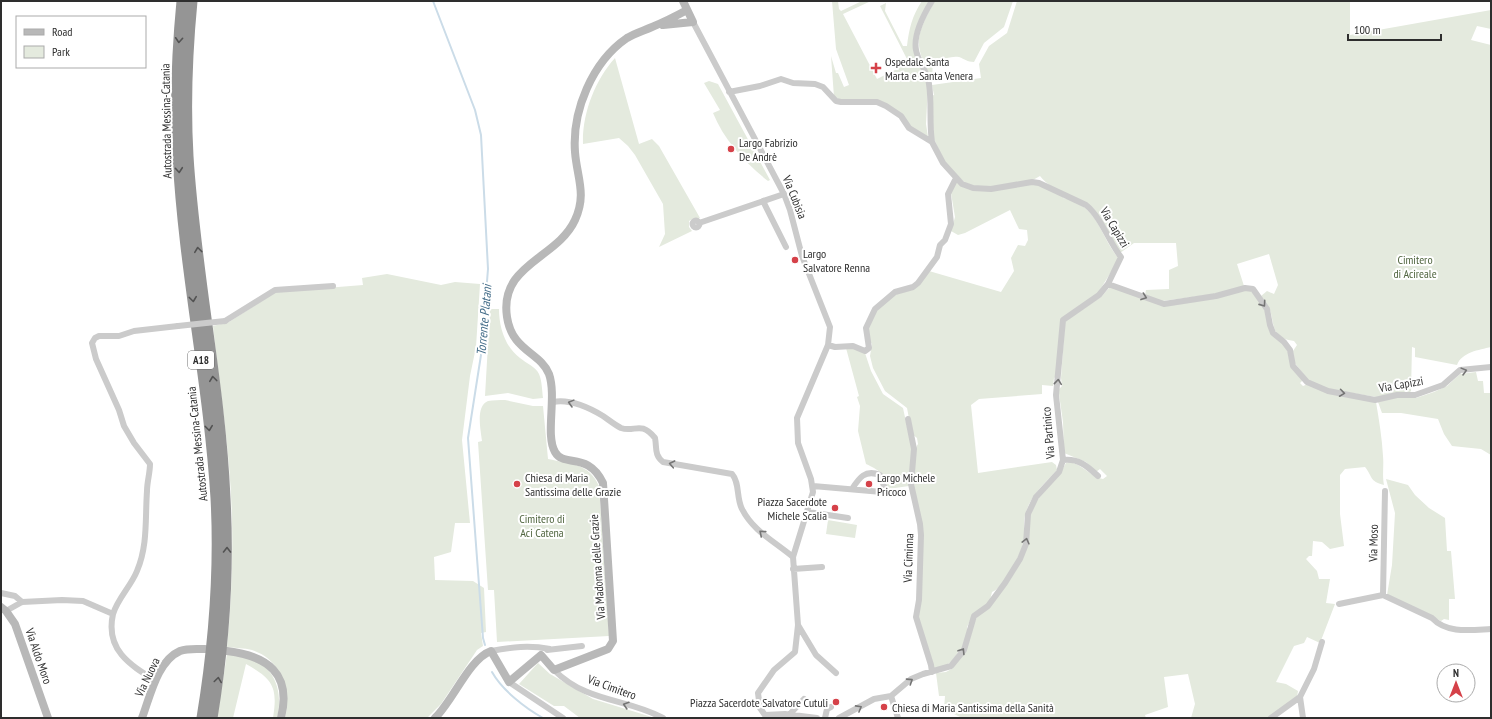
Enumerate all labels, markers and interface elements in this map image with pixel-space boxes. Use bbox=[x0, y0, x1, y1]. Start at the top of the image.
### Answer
legend bbox=[16, 16, 146, 68]
scale bar bbox=[1348, 16, 1441, 42]
text: 100 m bbox=[1354, 22, 1381, 37]
text: Road bbox=[52, 24, 72, 39]
one-way arrow bbox=[174, 37, 183, 43]
text: Park bbox=[52, 44, 70, 59]
place label: Ospedale Santa Marta e Santa Venera bbox=[885, 54, 973, 83]
marker: Ospedale Santa Marta e Santa Venera bbox=[870, 62, 882, 74]
street label: Autostrada Messina-Catania bbox=[157, 63, 175, 179]
place label: Largo Fabrizio De Andrè bbox=[739, 135, 798, 164]
marker: Largo Fabrizio De Andrè bbox=[726, 144, 736, 154]
one-way arrow bbox=[175, 167, 184, 173]
street label: Via Cubisia bbox=[779, 172, 811, 221]
street label: Via Capizzi bbox=[1097, 203, 1133, 250]
one-way arrow bbox=[194, 246, 203, 253]
place label: Largo Salvatore Renna bbox=[803, 246, 870, 275]
park label: Cimitero di Acireale bbox=[1393, 252, 1437, 281]
marker: Largo Salvatore Renna bbox=[790, 255, 800, 265]
water label: Torrente Platani bbox=[472, 282, 496, 356]
one-way arrow bbox=[1141, 292, 1148, 301]
one-way arrow bbox=[189, 296, 198, 302]
one-way arrow bbox=[1258, 299, 1265, 306]
road number: A18 bbox=[188, 351, 214, 369]
one-way arrow bbox=[1460, 367, 1467, 375]
street label: Via Capizzi bbox=[1377, 373, 1424, 395]
one-way arrow bbox=[209, 376, 218, 382]
one-way arrow bbox=[1053, 378, 1062, 385]
street label: Autostrada Messina-Catania bbox=[184, 386, 210, 502]
one-way arrow bbox=[1339, 388, 1345, 397]
one-way arrow bbox=[568, 399, 575, 408]
street label: Via Partinico bbox=[1038, 406, 1058, 461]
one-way arrow bbox=[204, 425, 213, 431]
one-way arrow bbox=[669, 460, 675, 468]
place label: Chiesa di Maria Santissima delle Grazie bbox=[525, 470, 621, 499]
place label: Largo Michele Pricoco bbox=[877, 470, 935, 499]
marker: Chiesa di Maria Santissima delle Grazie bbox=[512, 479, 522, 489]
marker: Largo Michele Pricoco bbox=[864, 479, 874, 489]
place label: Piazza Sacerdote Michele Scalia bbox=[757, 494, 827, 523]
marker: Piazza Sacerdote Michele Scalia bbox=[830, 503, 840, 513]
park label: Cimitero di Aci Catena bbox=[519, 511, 565, 540]
street label: Via Madonna delle Grazie bbox=[586, 514, 608, 621]
street label: Via Moso bbox=[1365, 524, 1381, 563]
one-way arrow bbox=[759, 531, 766, 538]
street label: Via Ciminna bbox=[900, 533, 916, 584]
one-way arrow bbox=[1021, 538, 1029, 545]
one-way arrow bbox=[223, 547, 231, 553]
street label: Via Aldo Moro bbox=[22, 625, 56, 686]
one-way arrow bbox=[957, 648, 965, 655]
street label: Via Nuova bbox=[131, 655, 163, 700]
north arrow bbox=[1436, 663, 1476, 703]
text: N bbox=[1453, 666, 1459, 680]
street label: Via Cimitero bbox=[585, 671, 638, 703]
one-way arrow bbox=[213, 676, 222, 683]
one-way arrow bbox=[905, 679, 912, 686]
place label: Piazza Sacerdote Salvatore Cutuli bbox=[690, 695, 828, 710]
marker: Piazza Sacerdote Salvatore Cutuli bbox=[831, 697, 841, 707]
place label: Chiesa di Maria Santissima della Sanità bbox=[892, 700, 1054, 715]
one-way arrow bbox=[622, 701, 629, 710]
marker: Chiesa di Maria Santissima della Sanità bbox=[879, 702, 889, 712]
one-way arrow bbox=[855, 705, 862, 713]

